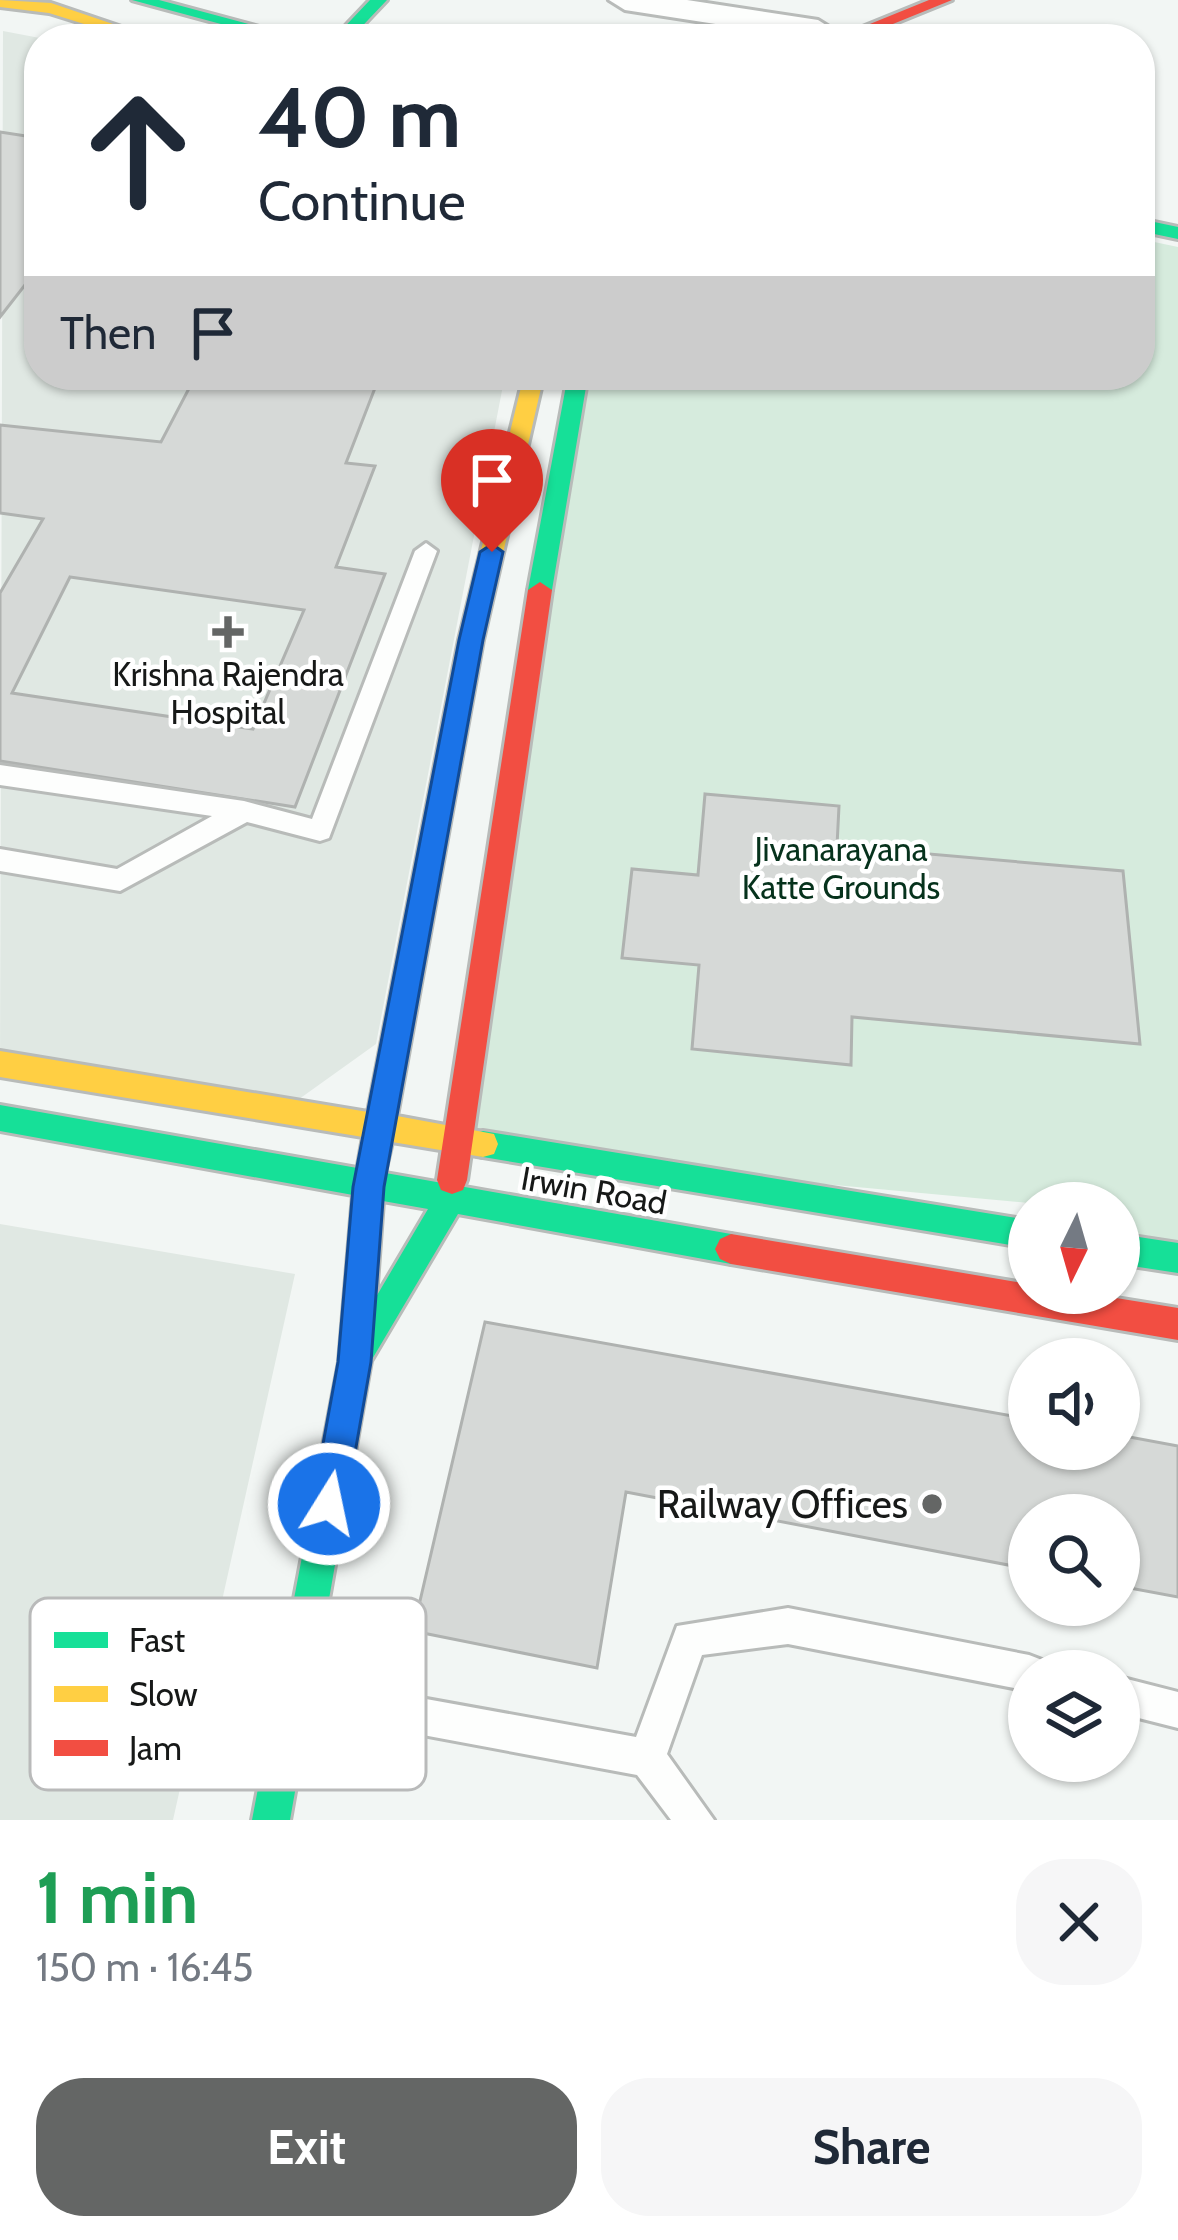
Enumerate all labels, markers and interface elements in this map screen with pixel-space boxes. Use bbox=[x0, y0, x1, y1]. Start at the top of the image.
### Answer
text: 40 m bbox=[258, 66, 461, 168]
icon: ahead bbox=[60, 72, 216, 228]
text: Continue bbox=[258, 168, 466, 234]
icon: arrive bbox=[180, 300, 246, 366]
text: Then bbox=[60, 306, 156, 360]
pin bbox=[441, 429, 543, 552]
icon: arrive bbox=[459, 447, 525, 513]
marker: Krishna Rajendra Hospital bbox=[212, 616, 244, 648]
place label: Krishna Rajendra Hospital bbox=[112, 654, 344, 732]
park label: Jivanarayana Katte Grounds bbox=[742, 829, 940, 907]
street label: Irwin Road bbox=[518, 1158, 670, 1222]
north arrow bbox=[1008, 1182, 1140, 1314]
map controls bbox=[1008, 1182, 1140, 1782]
button: sound bbox=[1008, 1338, 1140, 1470]
position arrow bbox=[266, 1441, 392, 1567]
place label: Railway Offices bbox=[657, 1480, 908, 1528]
marker: Railway Offices bbox=[919, 1491, 945, 1517]
button: search bbox=[1008, 1494, 1140, 1626]
legend bbox=[30, 1598, 426, 1790]
text: Fast bbox=[129, 1620, 185, 1660]
button: layers bbox=[1008, 1650, 1140, 1782]
text: Slow bbox=[129, 1674, 198, 1714]
text: Jam bbox=[128, 1728, 182, 1768]
text: 1 min bbox=[36, 1854, 198, 1941]
button: close bbox=[1016, 1859, 1142, 1985]
text: 150 m · 16:45 bbox=[36, 1943, 253, 1991]
button: Exit bbox=[36, 2078, 577, 2216]
button: Share bbox=[601, 2078, 1142, 2216]

